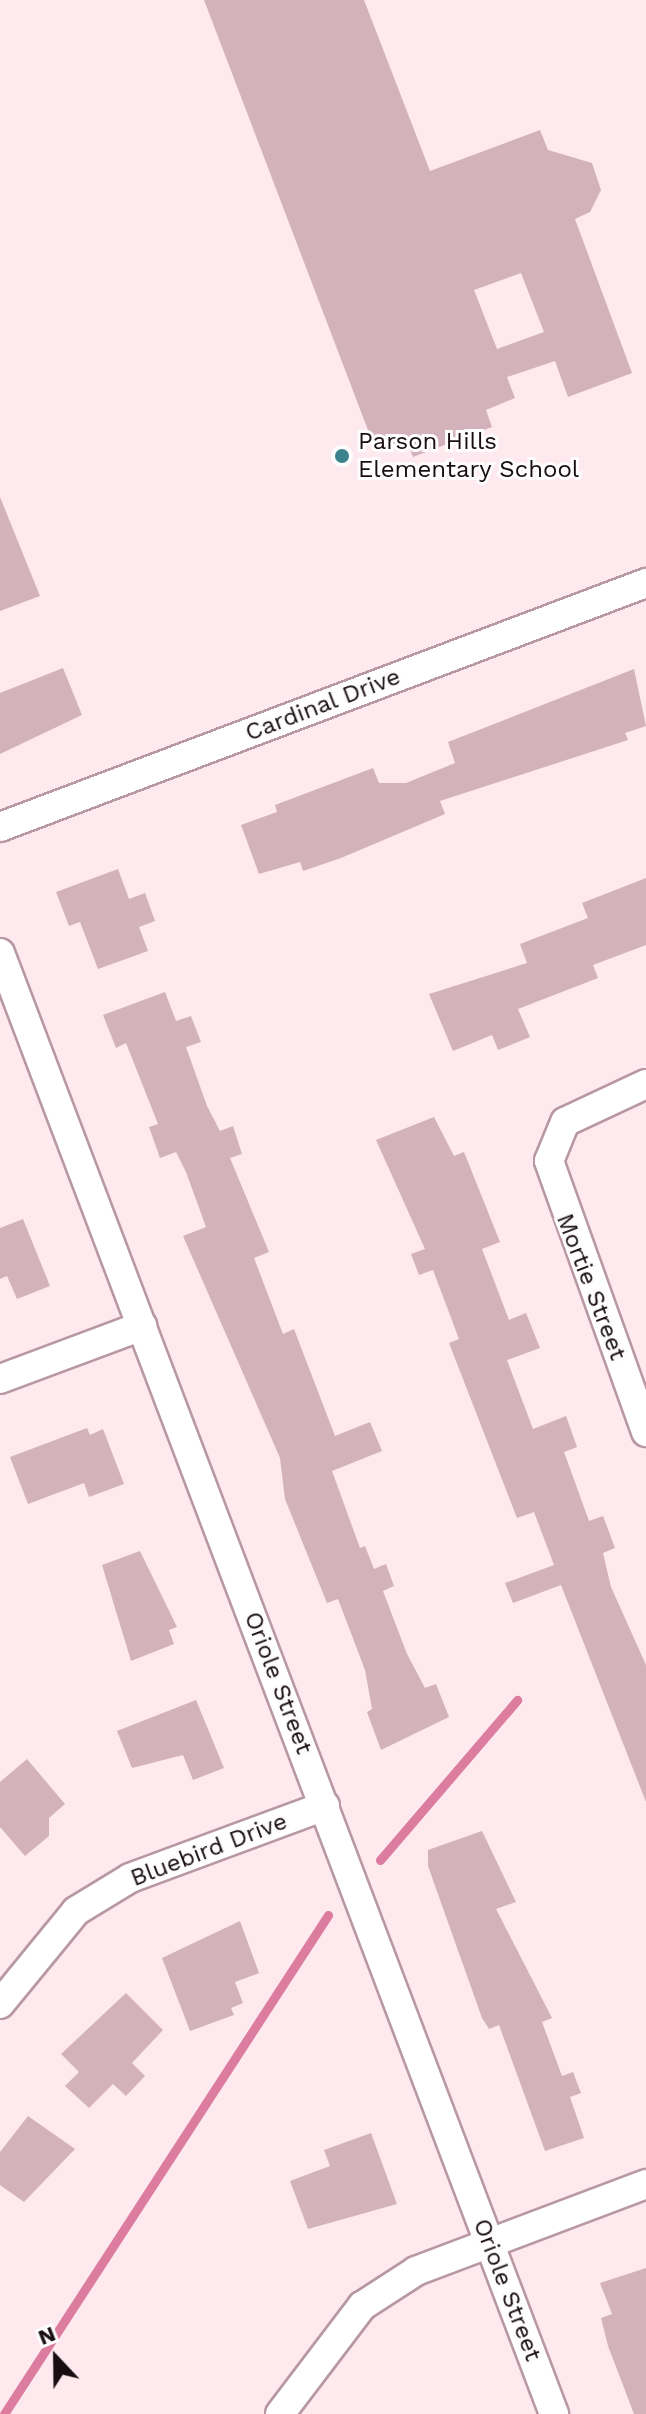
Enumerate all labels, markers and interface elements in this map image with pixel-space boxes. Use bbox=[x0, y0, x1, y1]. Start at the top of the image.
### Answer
place label: Parson Hills Elementary School bbox=[358, 428, 580, 484]
marker: Parson Hills Elementary School bbox=[333, 447, 351, 465]
street label: Cardinal Drive bbox=[241, 662, 405, 748]
street label: Mortie Street bbox=[550, 1210, 632, 1364]
street label: Oriole Street bbox=[238, 1608, 318, 1758]
street label: Bluebird Drive bbox=[127, 1807, 291, 1893]
street label: Oriole Street bbox=[467, 2215, 547, 2365]
north arrow bbox=[16, 2318, 96, 2398]
text: N bbox=[35, 2321, 59, 2350]

